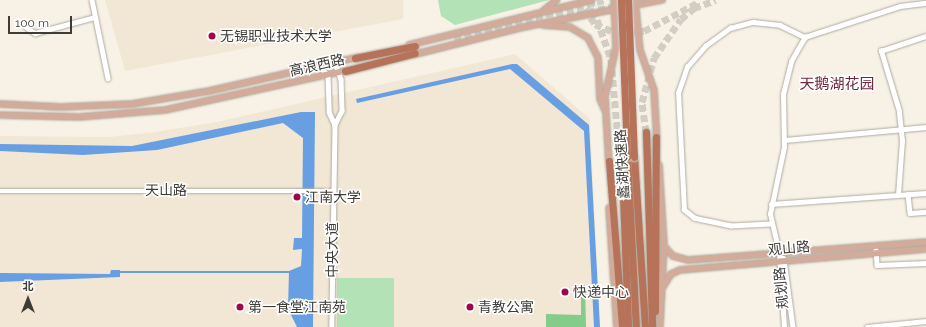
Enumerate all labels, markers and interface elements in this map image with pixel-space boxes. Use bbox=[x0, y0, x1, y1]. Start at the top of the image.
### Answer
scale bar bbox=[10, 8, 74, 34]
text: 100 m bbox=[15, 16, 49, 30]
place label: 无锡职业技术大学 bbox=[220, 28, 332, 44]
marker: 无锡职业技术大学 bbox=[207, 31, 217, 41]
street label: 高浪西路 bbox=[288, 51, 346, 79]
district label: 天鹅湖花园 bbox=[800, 76, 874, 94]
street label: 蠡湖快速路 bbox=[612, 129, 632, 199]
street label: 天山路 bbox=[145, 182, 187, 198]
place label: 江南大学 bbox=[305, 189, 361, 205]
marker: 江南大学 bbox=[292, 192, 302, 202]
street label: 中央大道 bbox=[324, 222, 340, 278]
street label: 观山路 bbox=[767, 238, 811, 258]
street label: 规划路 bbox=[771, 266, 791, 310]
north arrow bbox=[8, 279, 48, 319]
text: 北 bbox=[23, 280, 34, 293]
place label: 快递中心 bbox=[573, 284, 629, 300]
marker: 快递中心 bbox=[560, 287, 570, 297]
place label: 第一食堂江南苑 bbox=[248, 299, 346, 315]
place label: 青教公寓 bbox=[478, 299, 534, 315]
marker: 第一食堂江南苑 bbox=[235, 302, 245, 312]
marker: 青教公寓 bbox=[465, 302, 475, 312]

